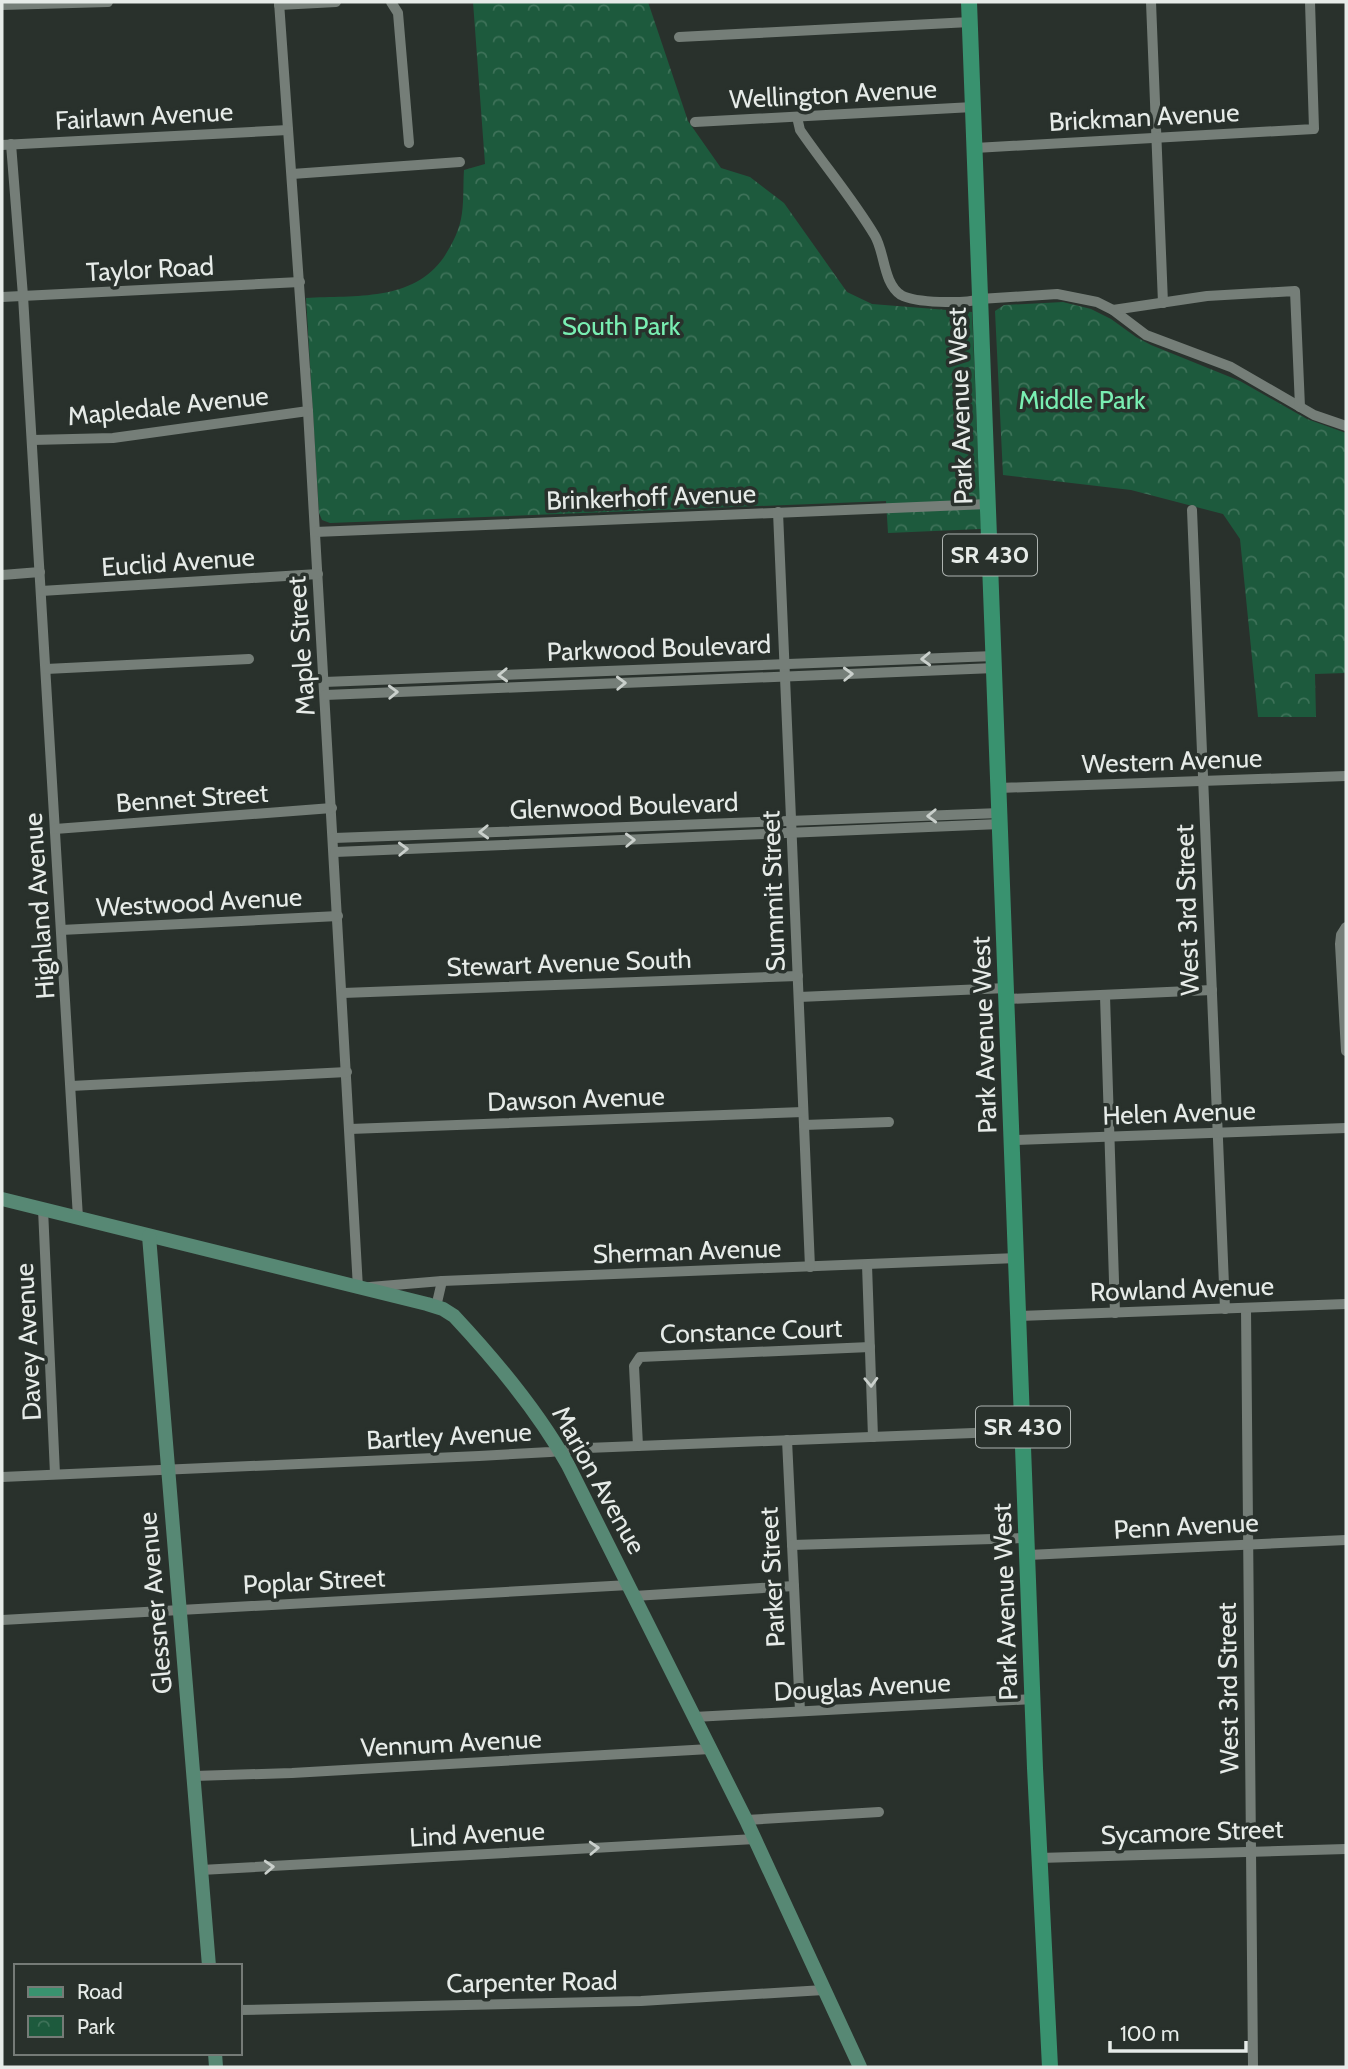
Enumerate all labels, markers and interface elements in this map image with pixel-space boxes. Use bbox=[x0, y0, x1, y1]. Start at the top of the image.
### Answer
street label: Wellington Avenue bbox=[728, 73, 938, 115]
street label: Fairlawn Avenue bbox=[54, 95, 234, 137]
street label: Brickman Avenue bbox=[1048, 96, 1240, 138]
street label: Taylor Road bbox=[85, 250, 215, 288]
street label: Park Avenue West bbox=[941, 307, 979, 505]
park label: South Park bbox=[562, 310, 681, 342]
street label: Mapledale Avenue bbox=[66, 380, 270, 432]
park label: Middle Park bbox=[1018, 384, 1146, 416]
street label: Brinkerhoff Avenue bbox=[545, 477, 757, 517]
road number: SR 430 bbox=[943, 534, 1037, 576]
street label: Euclid Avenue bbox=[100, 541, 256, 583]
street label: Maple Street bbox=[280, 575, 322, 717]
street label: Parkwood Boulevard bbox=[546, 628, 772, 668]
one-way arrow bbox=[920, 651, 931, 666]
one-way arrow bbox=[843, 666, 854, 681]
one-way arrow bbox=[497, 668, 508, 683]
one-way arrow bbox=[615, 675, 626, 690]
one-way arrow bbox=[388, 684, 399, 699]
street label: Western Avenue bbox=[1081, 742, 1263, 780]
street label: Bennet Street bbox=[115, 777, 269, 819]
street label: Glenwood Boulevard bbox=[509, 786, 739, 826]
one-way arrow bbox=[926, 808, 937, 823]
street label: Summit Street bbox=[754, 810, 792, 972]
street label: Highland Avenue bbox=[17, 812, 61, 1000]
one-way arrow bbox=[478, 824, 489, 840]
street label: West 3rd Street bbox=[1168, 824, 1206, 996]
one-way arrow bbox=[625, 833, 636, 848]
one-way arrow bbox=[398, 841, 409, 857]
street label: Westwood Avenue bbox=[95, 881, 303, 923]
street label: Park Avenue West bbox=[965, 936, 1003, 1134]
street label: Stewart Avenue South bbox=[446, 943, 692, 983]
street label: Dawson Avenue bbox=[487, 1080, 665, 1118]
street label: Helen Avenue bbox=[1102, 1094, 1256, 1132]
street label: Sherman Avenue bbox=[592, 1232, 782, 1270]
street label: Davey Avenue bbox=[8, 1262, 48, 1422]
street label: Rowland Avenue bbox=[1089, 1270, 1275, 1308]
street label: Constance Court bbox=[659, 1312, 843, 1350]
one-way arrow bbox=[864, 1377, 879, 1388]
street label: Marion Avenue bbox=[545, 1400, 653, 1560]
road number: SR 430 bbox=[976, 1406, 1070, 1448]
street label: Bartley Avenue bbox=[365, 1416, 533, 1456]
street label: Park Avenue West bbox=[986, 1503, 1024, 1701]
street label: Parker Street bbox=[752, 1506, 792, 1648]
street label: Penn Avenue bbox=[1113, 1506, 1259, 1546]
street label: Glessner Avenue bbox=[131, 1511, 179, 1695]
street label: Poplar Street bbox=[242, 1561, 386, 1601]
street label: West 3rd Street bbox=[1211, 1602, 1245, 1774]
street label: Douglas Avenue bbox=[773, 1666, 951, 1708]
street label: Vennum Avenue bbox=[360, 1722, 542, 1764]
street label: Sycamore Street bbox=[1100, 1813, 1284, 1851]
street label: Lind Avenue bbox=[408, 1814, 546, 1854]
one-way arrow bbox=[589, 1841, 600, 1856]
one-way arrow bbox=[264, 1859, 275, 1874]
legend bbox=[14, 1964, 242, 2055]
street label: Carpenter Road bbox=[446, 1965, 618, 1999]
text: Road bbox=[77, 1979, 123, 2004]
scale bar bbox=[1110, 2010, 1246, 2054]
text: Park bbox=[77, 2014, 115, 2039]
text: 100 m bbox=[1120, 2021, 1179, 2046]

